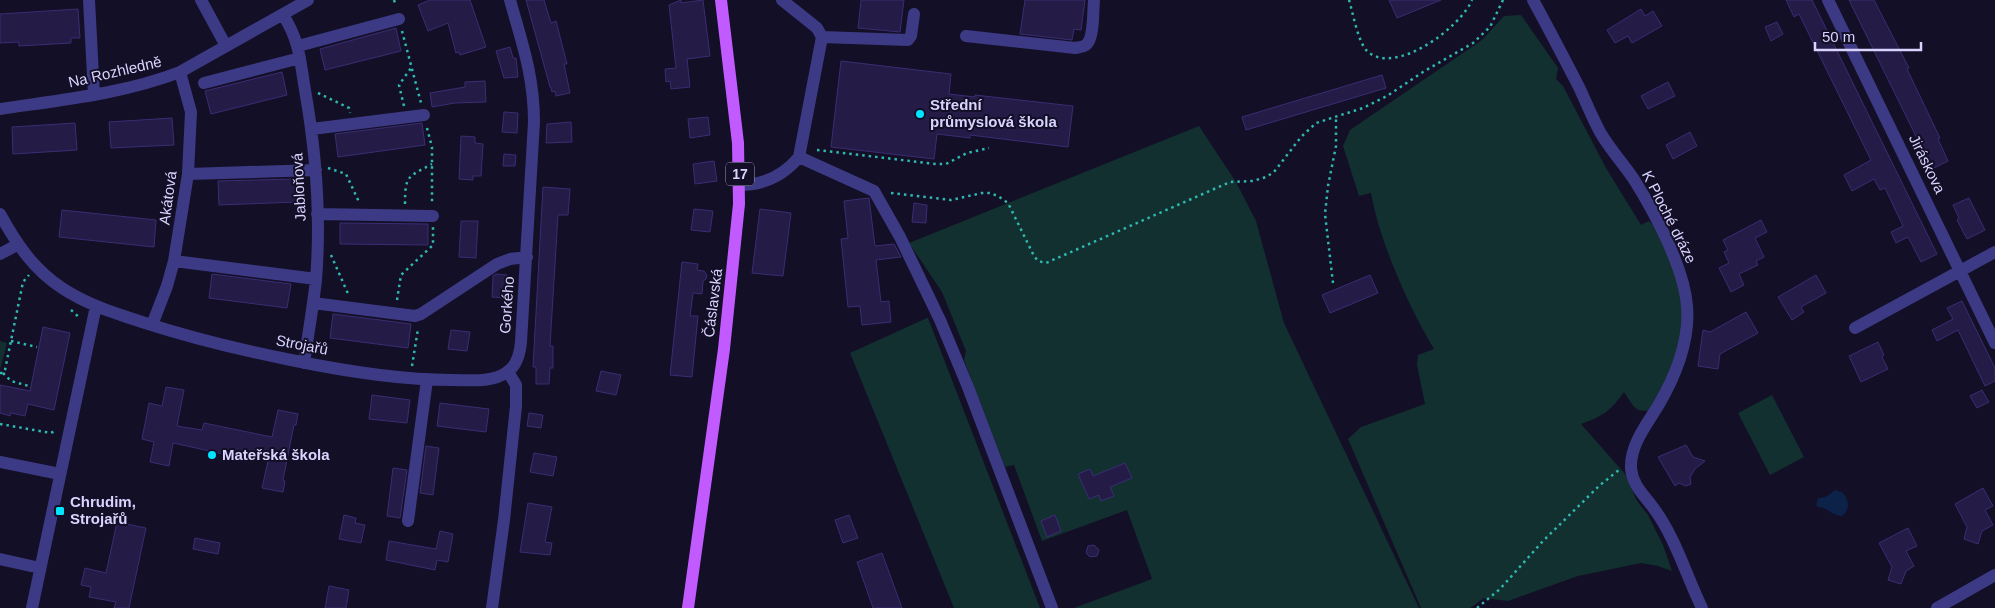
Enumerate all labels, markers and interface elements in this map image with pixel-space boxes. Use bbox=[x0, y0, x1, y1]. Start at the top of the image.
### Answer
scale bar bbox=[1815, 20, 1921, 52]
text: 50 m bbox=[1822, 28, 1855, 45]
street label: Na Rozhledně bbox=[67, 53, 163, 90]
place label: Střední průmyslová škola bbox=[930, 96, 1057, 130]
marker: Střední průmyslová škola bbox=[914, 108, 926, 120]
street label: Jiráskova bbox=[1906, 132, 1949, 197]
street label: Jabloňová bbox=[288, 152, 309, 222]
road number: 17 bbox=[726, 162, 754, 185]
street label: K Ploché dráze bbox=[1639, 168, 1700, 266]
street label: Akátová bbox=[155, 169, 180, 226]
street label: Čáslavská bbox=[700, 267, 725, 338]
street label: Gorkého bbox=[496, 276, 517, 334]
street label: Strojařů bbox=[275, 331, 330, 358]
place label: Mateřská škola bbox=[222, 446, 330, 463]
marker: Mateřská škola bbox=[206, 449, 218, 461]
place label: Chrudim, Strojařů bbox=[70, 493, 136, 527]
marker: Chrudim, Strojařů bbox=[54, 505, 66, 517]

